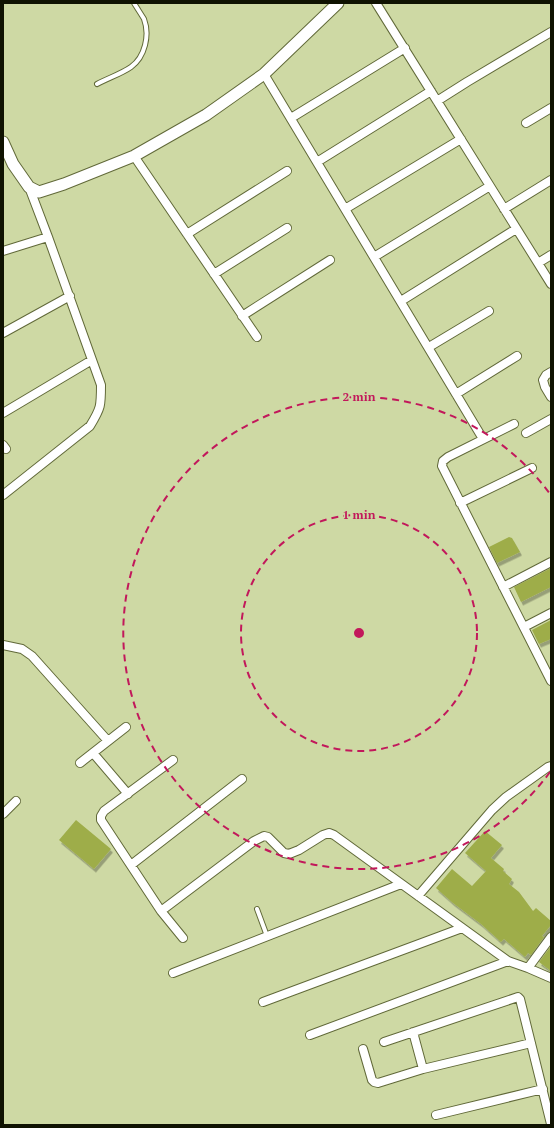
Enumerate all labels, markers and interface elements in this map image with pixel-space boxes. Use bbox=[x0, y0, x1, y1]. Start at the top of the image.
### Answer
text: 2 min bbox=[343, 389, 376, 404]
text: 1 min bbox=[343, 507, 376, 522]
centre of rings bbox=[352, 626, 366, 640]

